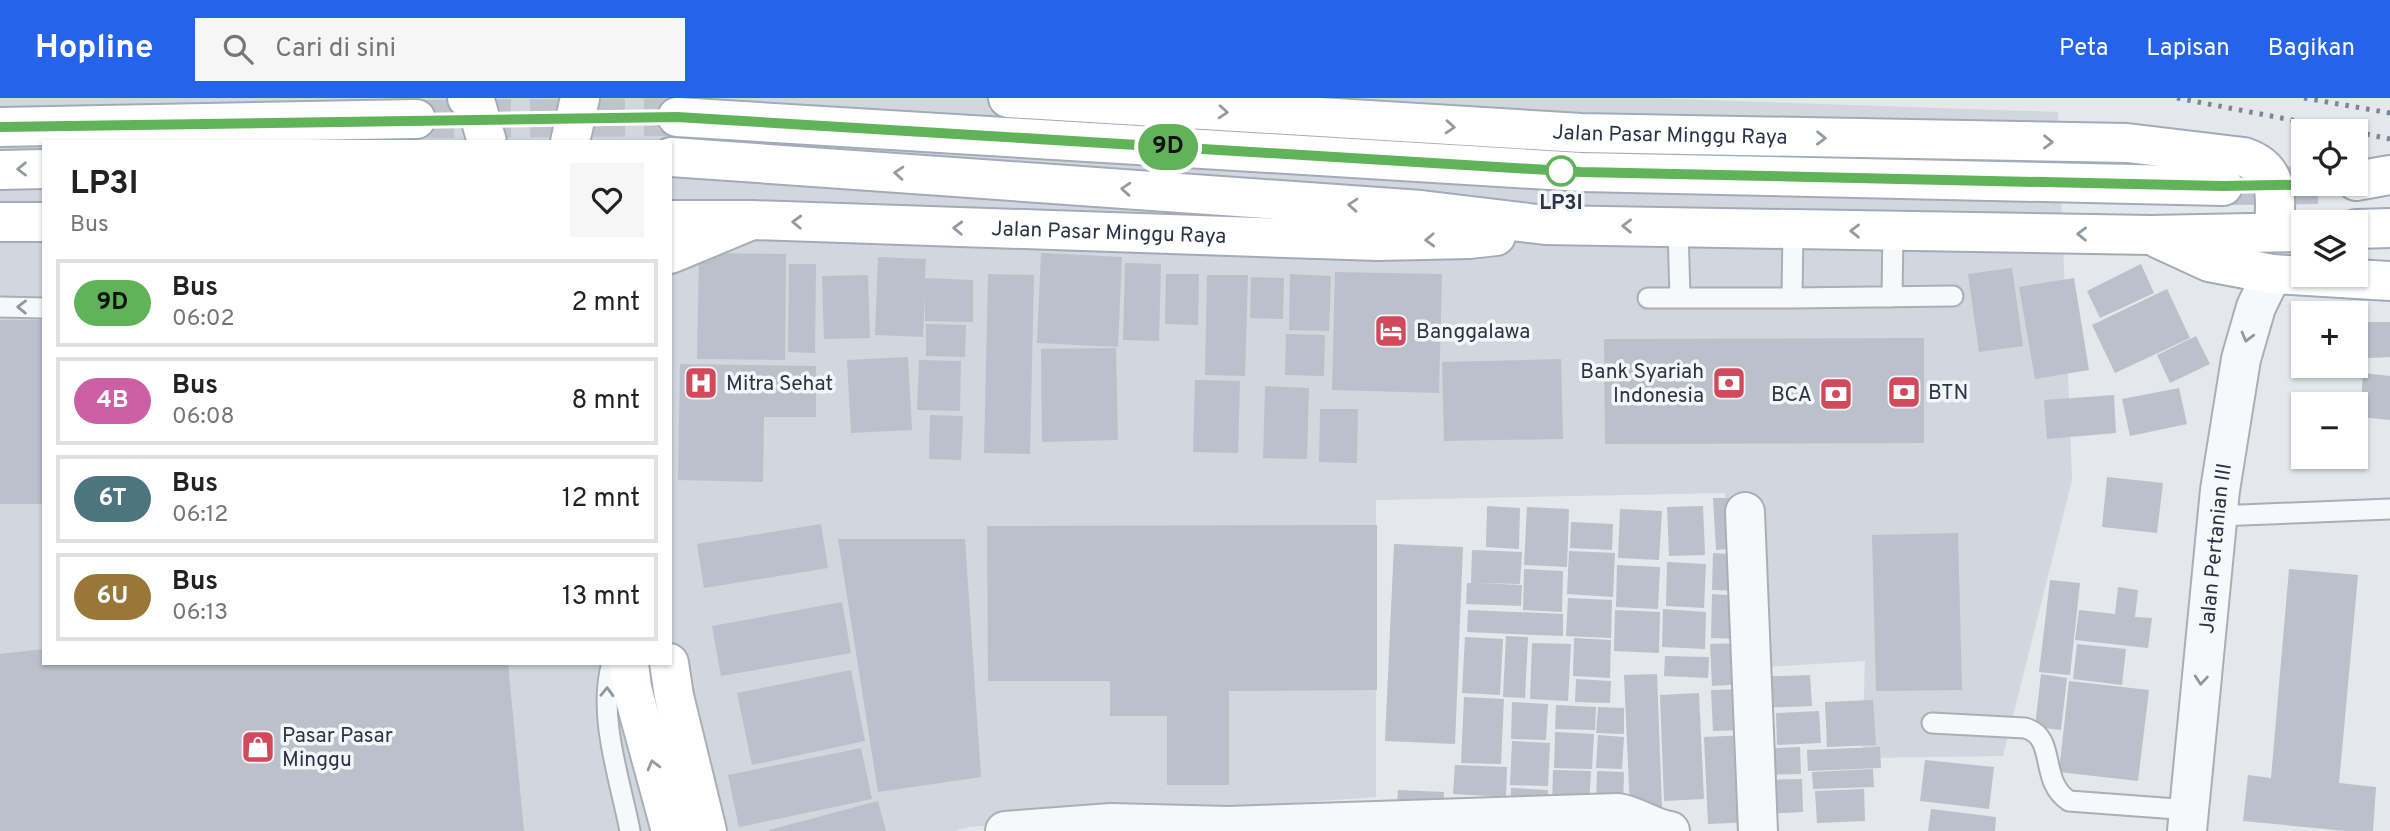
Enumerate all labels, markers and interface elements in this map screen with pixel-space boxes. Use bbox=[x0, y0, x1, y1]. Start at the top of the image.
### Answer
search box bbox=[195, 18, 685, 81]
text: Hopline bbox=[35, 28, 153, 70]
icon: search bbox=[219, 30, 257, 68]
text: Cari di sini bbox=[275, 33, 396, 66]
text: Peta bbox=[2059, 34, 2108, 64]
text: Lapisan bbox=[2146, 34, 2230, 64]
text: Bagikan bbox=[2268, 34, 2355, 64]
one-way arrow bbox=[1217, 104, 1228, 119]
one-way arrow bbox=[1444, 119, 1455, 134]
street label: Jalan Pasar Minggu Raya bbox=[1551, 119, 1788, 152]
map controls bbox=[2291, 119, 2368, 469]
button: locate bbox=[2291, 119, 2368, 196]
line badge: 9D bbox=[1136, 124, 1200, 170]
one-way arrow bbox=[1816, 130, 1827, 145]
text: 9D bbox=[1152, 132, 1184, 162]
one-way arrow bbox=[2043, 134, 2054, 149]
marker: LP3I bbox=[1546, 156, 1576, 186]
one-way arrow bbox=[16, 162, 27, 177]
button: heart bbox=[570, 163, 644, 237]
text: LP3I bbox=[70, 164, 139, 206]
one-way arrow bbox=[893, 166, 904, 181]
one-way arrow bbox=[1120, 182, 1131, 197]
place label: LP3I bbox=[1539, 190, 1583, 217]
one-way arrow bbox=[1347, 198, 1358, 213]
button: layers bbox=[2291, 210, 2368, 287]
text: Bus bbox=[70, 211, 109, 240]
one-way arrow bbox=[791, 215, 802, 230]
street label: Jalan Pasar Minggu Raya bbox=[991, 216, 1227, 251]
one-way arrow bbox=[1622, 219, 1633, 234]
one-way arrow bbox=[952, 220, 963, 235]
one-way arrow bbox=[1849, 223, 1860, 239]
one-way arrow bbox=[2077, 226, 2087, 242]
one-way arrow bbox=[1424, 232, 1435, 248]
text: Bus bbox=[172, 272, 218, 305]
text: 2 mnt bbox=[572, 287, 640, 320]
text: 9D bbox=[97, 288, 128, 318]
one-way arrow bbox=[16, 300, 27, 315]
button: + bbox=[2291, 301, 2368, 378]
text: 06:02 bbox=[172, 305, 235, 334]
hotel icon: Banggalawa bbox=[1372, 312, 1410, 350]
place label: Banggalawa bbox=[1416, 319, 1530, 346]
one-way arrow bbox=[2241, 331, 2255, 343]
place label: Bank Syariah Indonesia bbox=[1580, 359, 1704, 410]
hospital icon: Mitra Sehat bbox=[682, 364, 720, 402]
bank icon: Bank Syariah Indonesia bbox=[1710, 364, 1748, 402]
text: Bus bbox=[172, 370, 218, 403]
place label: Mitra Sehat bbox=[726, 371, 833, 398]
bank icon: BTN bbox=[1885, 373, 1923, 411]
bank icon: BCA bbox=[1817, 375, 1855, 413]
place label: BTN bbox=[1928, 380, 1968, 407]
place label: BCA bbox=[1771, 382, 1812, 409]
text: 8 mnt bbox=[572, 385, 640, 418]
text: 4B bbox=[97, 386, 128, 416]
button: − bbox=[2291, 392, 2368, 469]
text: 06:08 bbox=[172, 403, 235, 432]
street label: Jalan Pertanian III bbox=[2194, 461, 2239, 635]
text: Bus bbox=[172, 468, 218, 501]
text: 12 mnt bbox=[562, 483, 640, 516]
text: 6T bbox=[98, 484, 127, 514]
text: 06:12 bbox=[172, 501, 228, 530]
text: Bus bbox=[172, 566, 218, 599]
text: 13 mnt bbox=[562, 581, 640, 614]
text: 6U bbox=[97, 582, 128, 612]
text: 06:13 bbox=[172, 599, 228, 628]
one-way arrow bbox=[2194, 674, 2209, 685]
one-way arrow bbox=[600, 686, 615, 697]
place label: Pasar Pasar Minggu bbox=[282, 723, 393, 774]
shop icon: Pasar Pasar Minggu bbox=[239, 728, 277, 766]
one-way arrow bbox=[646, 759, 661, 771]

